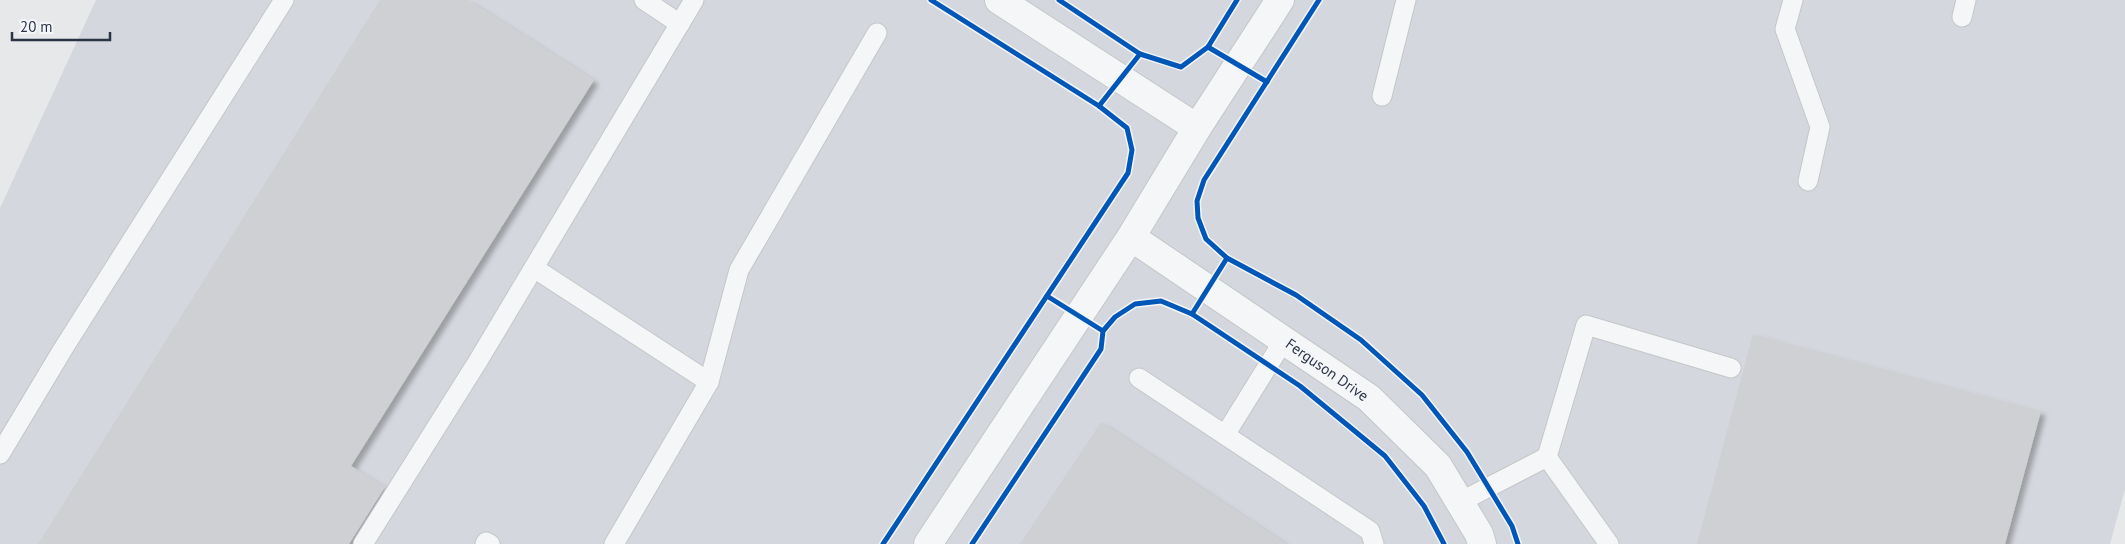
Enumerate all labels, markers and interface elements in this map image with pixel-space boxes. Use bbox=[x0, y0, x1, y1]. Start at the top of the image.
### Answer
scale bar bbox=[12, 10, 110, 42]
text: 20 m bbox=[20, 17, 53, 36]
street label: Ferguson Drive bbox=[1282, 334, 1372, 405]

